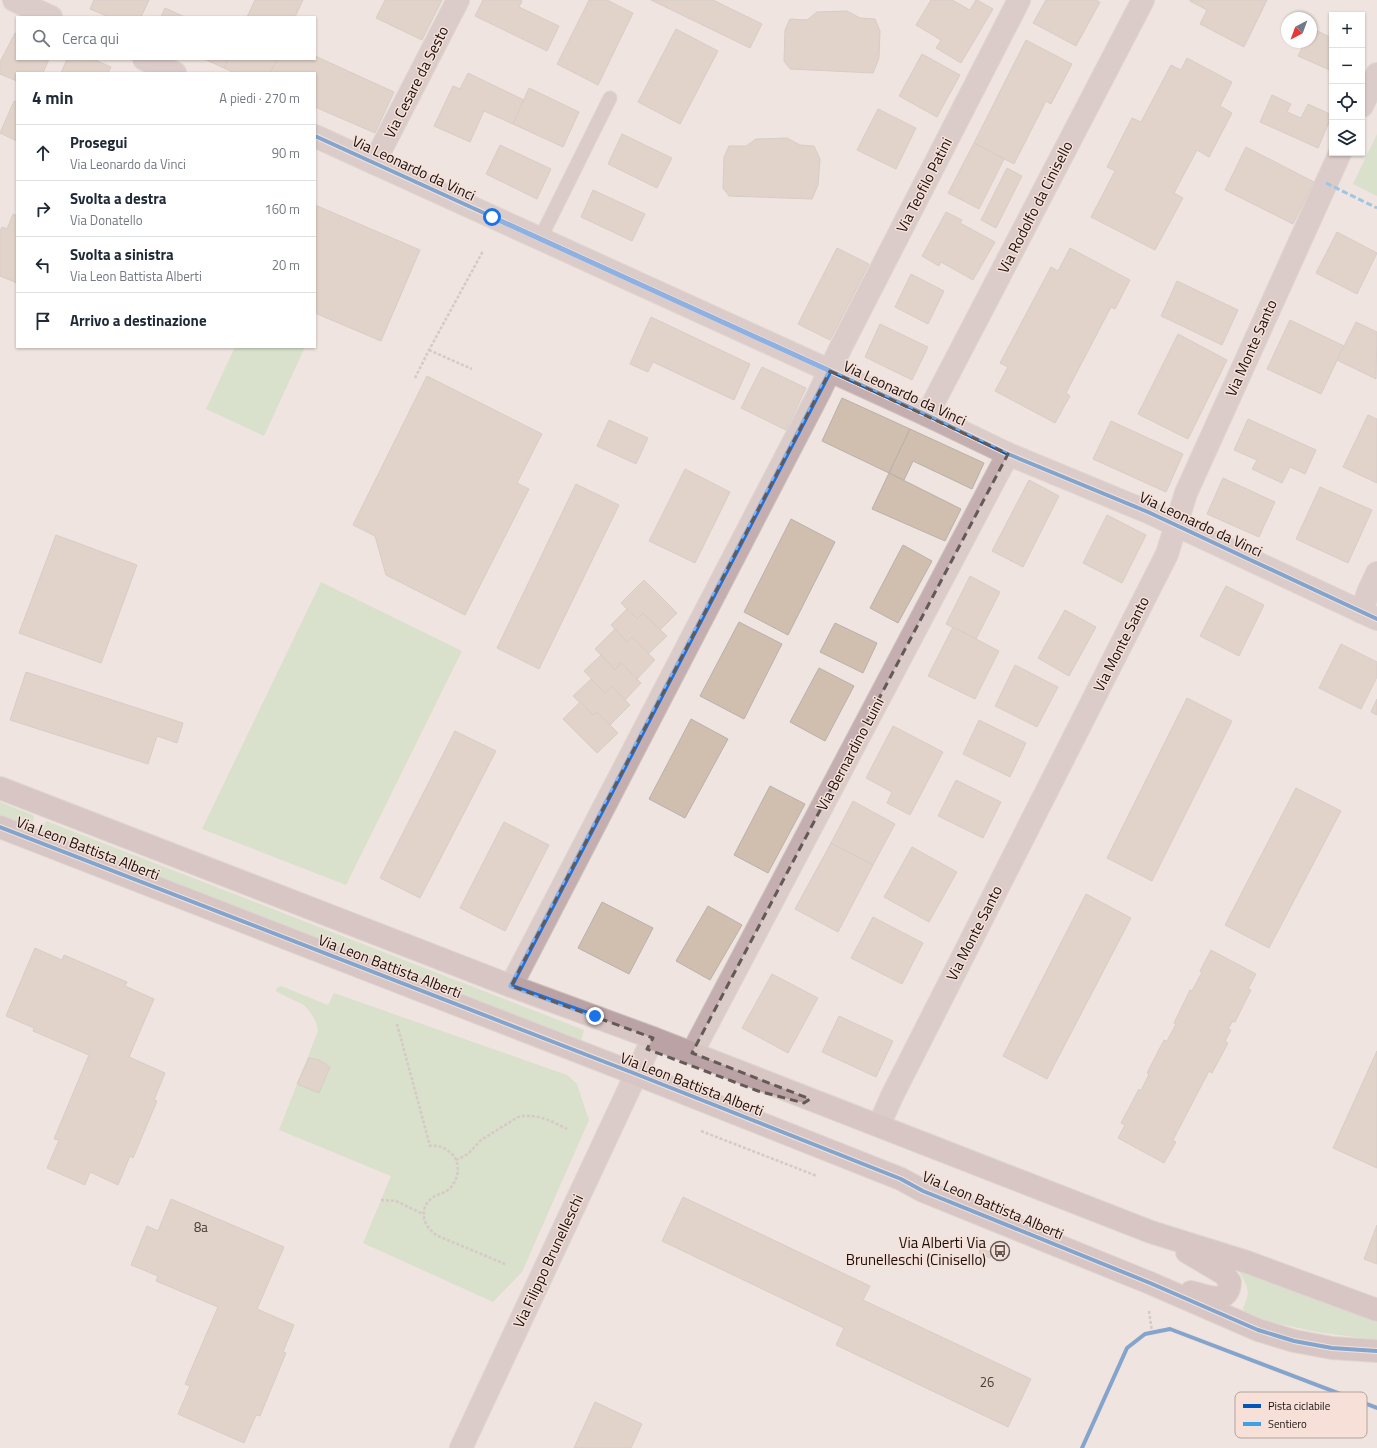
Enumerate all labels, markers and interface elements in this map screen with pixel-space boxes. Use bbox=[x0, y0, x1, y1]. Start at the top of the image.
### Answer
north arrow bbox=[1281, 12, 1317, 48]
map controls bbox=[1329, 12, 1365, 156]
button: + bbox=[1329, 12, 1365, 48]
search box bbox=[16, 16, 316, 60]
street label: Via Cesare da Sesto bbox=[378, 22, 454, 142]
icon: search bbox=[30, 27, 52, 49]
text: Cerca qui bbox=[62, 27, 119, 50]
button: − bbox=[1329, 48, 1365, 84]
button: locate bbox=[1329, 84, 1365, 120]
text: 4 min bbox=[32, 85, 73, 111]
text: A piedi · 270 m bbox=[219, 88, 300, 108]
button: layers bbox=[1329, 120, 1365, 156]
street label: Via Leonardo da Vinci bbox=[349, 129, 479, 207]
text: Prosegui bbox=[70, 131, 127, 154]
street label: Via Teofilo Patini bbox=[890, 133, 958, 237]
street label: Via Rodolfo da Cinisello bbox=[992, 137, 1078, 277]
icon: ahead bbox=[32, 142, 54, 164]
text: 90 m bbox=[272, 143, 300, 163]
text: Via Leonardo da Vinci bbox=[70, 154, 186, 174]
text: Svolta a destra bbox=[70, 187, 167, 210]
icon: right bbox=[32, 198, 54, 220]
text: 160 m bbox=[264, 199, 300, 219]
route start bbox=[483, 208, 501, 226]
text: Via Donatello bbox=[70, 210, 143, 230]
text: Svolta a sinistra bbox=[70, 243, 174, 266]
icon: left bbox=[32, 254, 54, 276]
text: 20 m bbox=[272, 255, 300, 275]
text: Via Leon Battista Alberti bbox=[70, 266, 202, 286]
street label: Via Monte Santo bbox=[1219, 296, 1283, 400]
text: Arrivo a destinazione bbox=[70, 309, 207, 332]
icon: arrive bbox=[32, 310, 54, 332]
street label: Via Leonardo da Vinci bbox=[840, 354, 970, 432]
street label: Via Leonardo da Vinci bbox=[1136, 485, 1266, 563]
street label: Via Monte Santo bbox=[1087, 592, 1155, 696]
street label: Via Bernardino Luini bbox=[810, 693, 890, 815]
street label: Via Leon Battista Alberti bbox=[13, 810, 163, 886]
street label: Via Monte Santo bbox=[940, 881, 1008, 985]
street label: Via Leon Battista Alberti bbox=[315, 928, 465, 1004]
route end bbox=[586, 1007, 604, 1025]
street label: Via Leon Battista Alberti bbox=[617, 1046, 767, 1122]
street label: Via Leon Battista Alberti bbox=[919, 1165, 1067, 1245]
street label: Via Filippo Brunelleschi bbox=[507, 1190, 589, 1332]
house number: 8a bbox=[194, 1217, 208, 1237]
place label: Via Alberti Via Brunelleschi (Cinisello) bbox=[846, 1231, 986, 1271]
bus stop icon: Via Alberti Via Brunelleschi (Cinisello) bbox=[989, 1240, 1011, 1262]
house number: 26 bbox=[980, 1372, 994, 1392]
legend bbox=[1235, 1392, 1367, 1438]
text: Pista ciclabile bbox=[1268, 1398, 1331, 1414]
text: Sentiero bbox=[1268, 1416, 1307, 1432]

